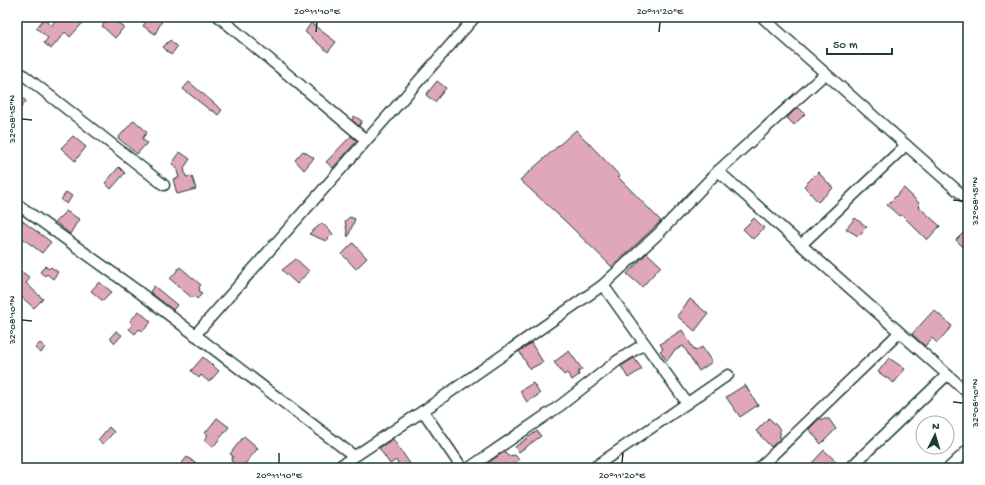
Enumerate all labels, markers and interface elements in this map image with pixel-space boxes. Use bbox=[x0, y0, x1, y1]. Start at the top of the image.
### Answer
text: 20°11'10"E bbox=[294, 6, 341, 18]
text: 20°11'20"E bbox=[637, 6, 684, 18]
scale bar bbox=[827, 30, 892, 56]
text: 50 m bbox=[833, 39, 858, 53]
text: 32°08'15"N bbox=[7, 94, 19, 144]
text: 32°08'15"N bbox=[970, 176, 982, 226]
text: 32°08'10"N bbox=[7, 295, 19, 345]
text: 32°08'10"N bbox=[970, 378, 982, 428]
north arrow bbox=[915, 415, 955, 455]
text: N bbox=[932, 421, 940, 433]
text: 20°11'10"E bbox=[256, 470, 303, 482]
text: 20°11'20"E bbox=[599, 470, 646, 482]

